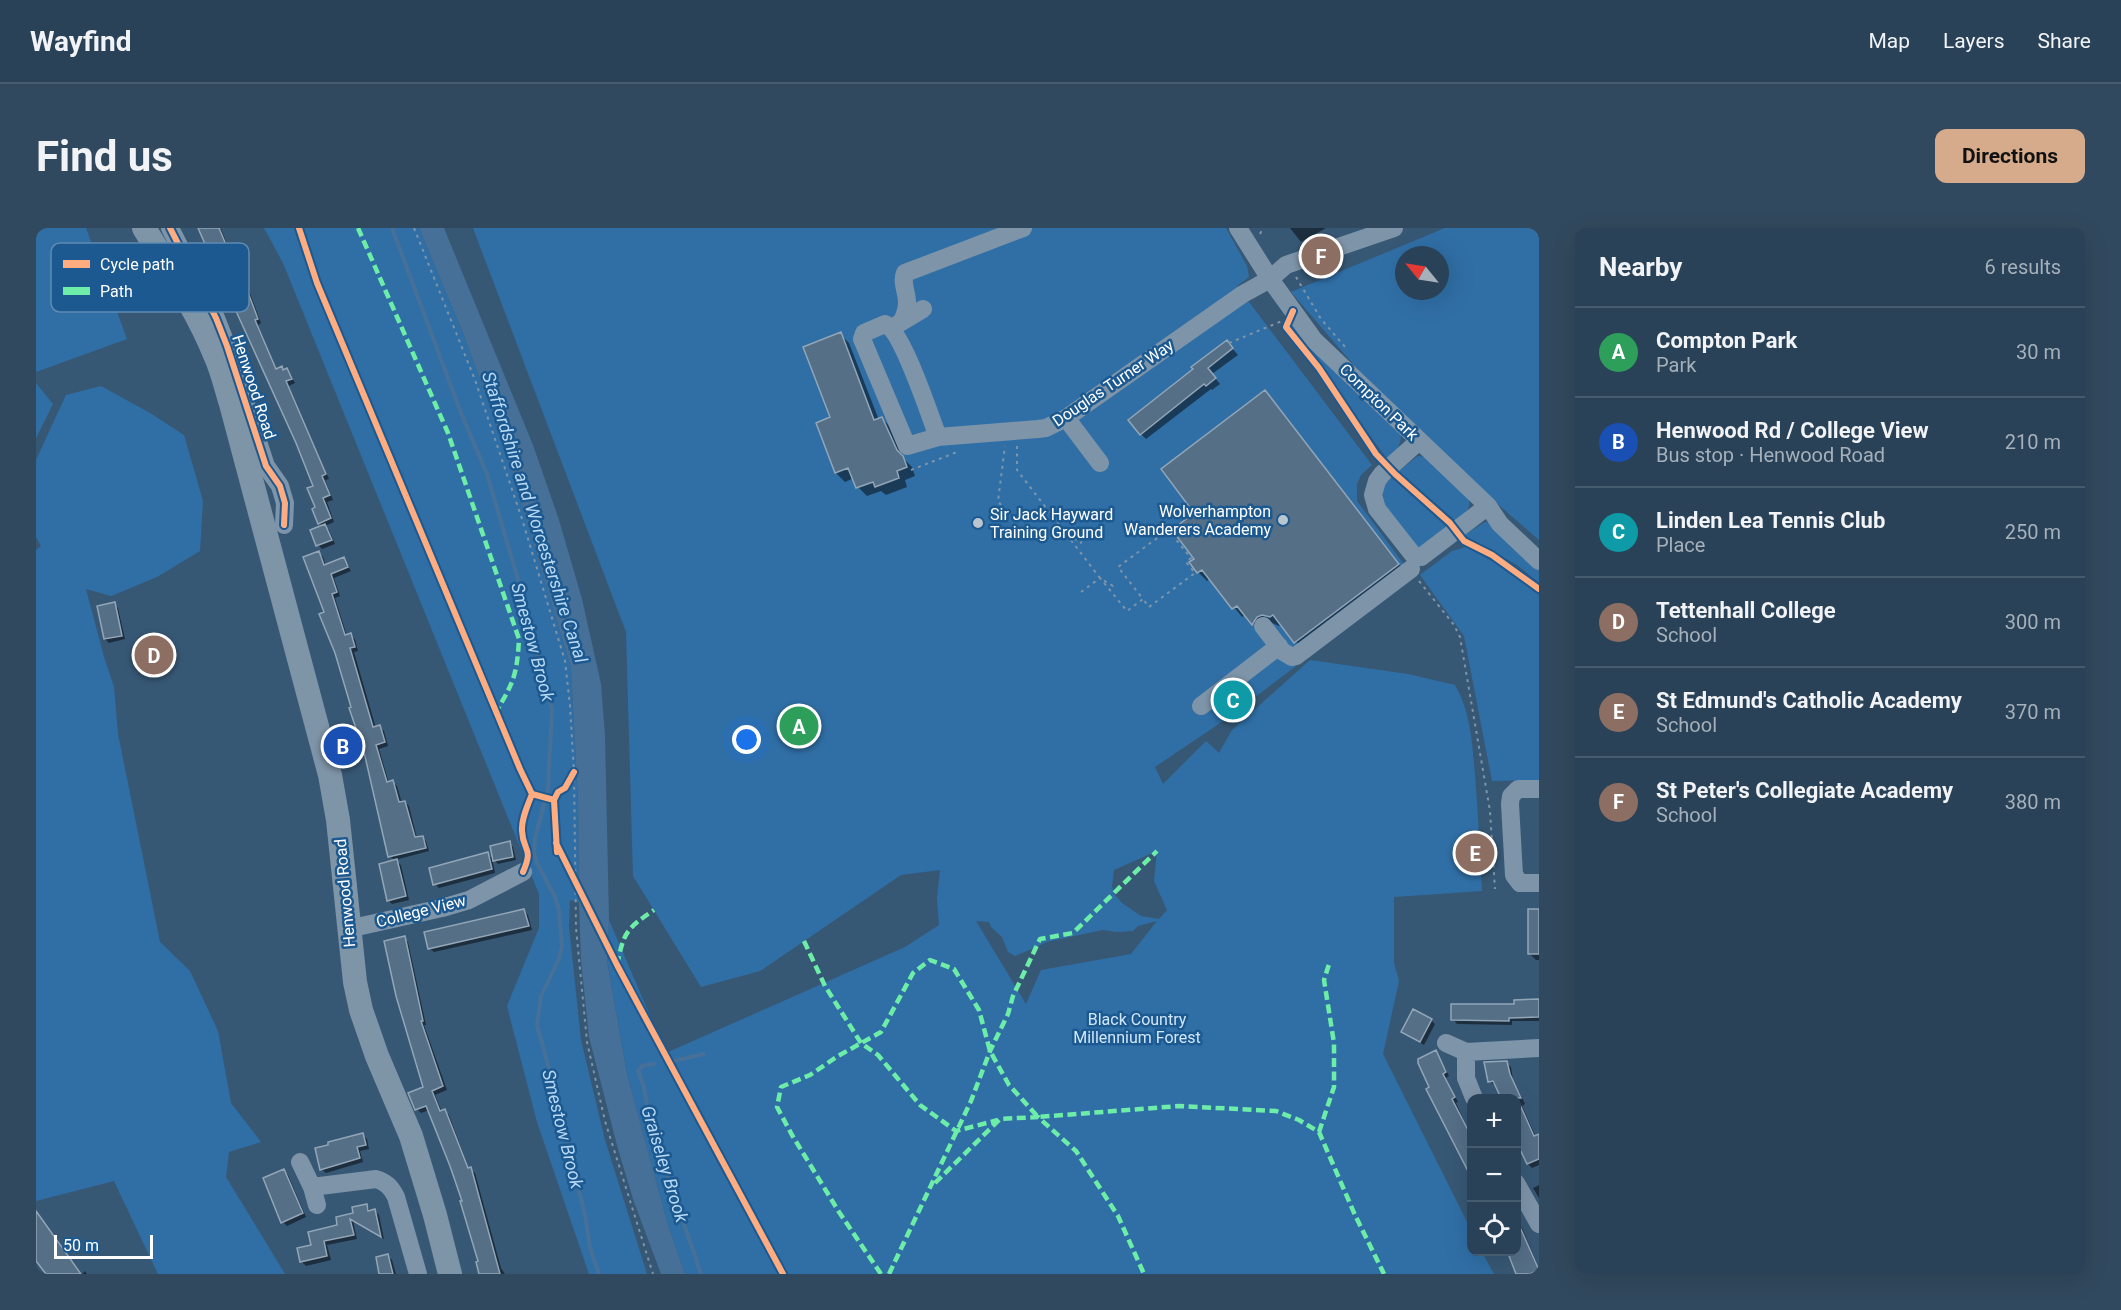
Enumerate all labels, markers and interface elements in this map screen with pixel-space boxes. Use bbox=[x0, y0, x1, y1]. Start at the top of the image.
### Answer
text: Wayfind bbox=[30, 25, 131, 58]
text: Map bbox=[1868, 29, 1910, 53]
text: Layers bbox=[1943, 29, 2004, 53]
text: Share bbox=[2037, 29, 2091, 53]
button: Directions bbox=[1935, 129, 2085, 183]
text: Find us bbox=[36, 132, 173, 181]
pin: F bbox=[1302, 234, 1340, 279]
legend bbox=[51, 243, 249, 312]
north arrow bbox=[1395, 246, 1449, 300]
text: Nearby bbox=[1599, 252, 1682, 282]
text: Cycle path bbox=[100, 255, 174, 274]
text: 6 results bbox=[1985, 255, 2061, 279]
text: Path bbox=[100, 282, 133, 301]
text: Compton Park bbox=[1656, 328, 1797, 353]
street label: Henwood Road bbox=[228, 332, 280, 442]
street label: Douglas Turner Way bbox=[1049, 335, 1177, 431]
text: A bbox=[1612, 340, 1625, 364]
text: 30 m bbox=[2016, 340, 2061, 364]
text: Park bbox=[1656, 353, 1696, 377]
street label: Compton Park bbox=[1336, 360, 1423, 445]
water label: Staffordshire and Worcestershire Canal bbox=[478, 369, 592, 666]
text: Henwood Rd / College View bbox=[1656, 418, 1929, 443]
text: B bbox=[1612, 430, 1625, 454]
text: 210 m bbox=[2005, 430, 2061, 454]
text: Bus stop · Henwood Road bbox=[1656, 443, 1885, 467]
place label: Wolverhampton Wanderers Academy bbox=[1124, 502, 1271, 539]
place label: Sir Jack Hayward Training Ground bbox=[990, 505, 1113, 542]
text: Linden Lea Tennis Club bbox=[1656, 508, 1885, 533]
marker: Wolverhampton Wanderers Academy bbox=[1276, 513, 1290, 527]
marker: Sir Jack Hayward Training Ground bbox=[971, 516, 985, 530]
text: C bbox=[1612, 520, 1625, 544]
text: 250 m bbox=[2005, 520, 2061, 544]
text: Place bbox=[1656, 533, 1705, 557]
water label: Smestow Brook bbox=[507, 580, 559, 705]
text: Tettenhall College bbox=[1656, 598, 1836, 623]
text: D bbox=[1612, 610, 1625, 634]
text: 300 m bbox=[2005, 610, 2061, 634]
text: School bbox=[1656, 623, 1717, 647]
pin: D bbox=[134, 632, 174, 678]
pin: C bbox=[1214, 678, 1252, 722]
text: St Edmund's Catholic Academy bbox=[1656, 688, 1962, 713]
text: E bbox=[1613, 700, 1624, 724]
text: 370 m bbox=[2005, 700, 2061, 724]
pin: A bbox=[780, 704, 819, 748]
text: School bbox=[1656, 713, 1717, 737]
pin: B bbox=[324, 724, 362, 768]
your location bbox=[732, 725, 761, 754]
text: St Peter's Collegiate Academy bbox=[1656, 778, 1953, 803]
text: F bbox=[1613, 790, 1624, 814]
text: 380 m bbox=[2005, 790, 2061, 814]
text: School bbox=[1656, 803, 1717, 827]
pin: E bbox=[1456, 830, 1494, 876]
street label: Henwood Road bbox=[331, 838, 359, 948]
street label: College View bbox=[374, 891, 468, 931]
park label: Black Country Millennium Forest bbox=[1073, 1010, 1201, 1047]
water label: Smestow Brook bbox=[538, 1067, 588, 1192]
map controls bbox=[1467, 1094, 1521, 1256]
button: + bbox=[1467, 1094, 1521, 1148]
water label: Graiseley Brook bbox=[637, 1103, 693, 1226]
button: − bbox=[1467, 1148, 1521, 1202]
button: locate bbox=[1467, 1202, 1521, 1256]
scale bar bbox=[54, 1232, 153, 1260]
text: 50 m bbox=[63, 1236, 99, 1255]

